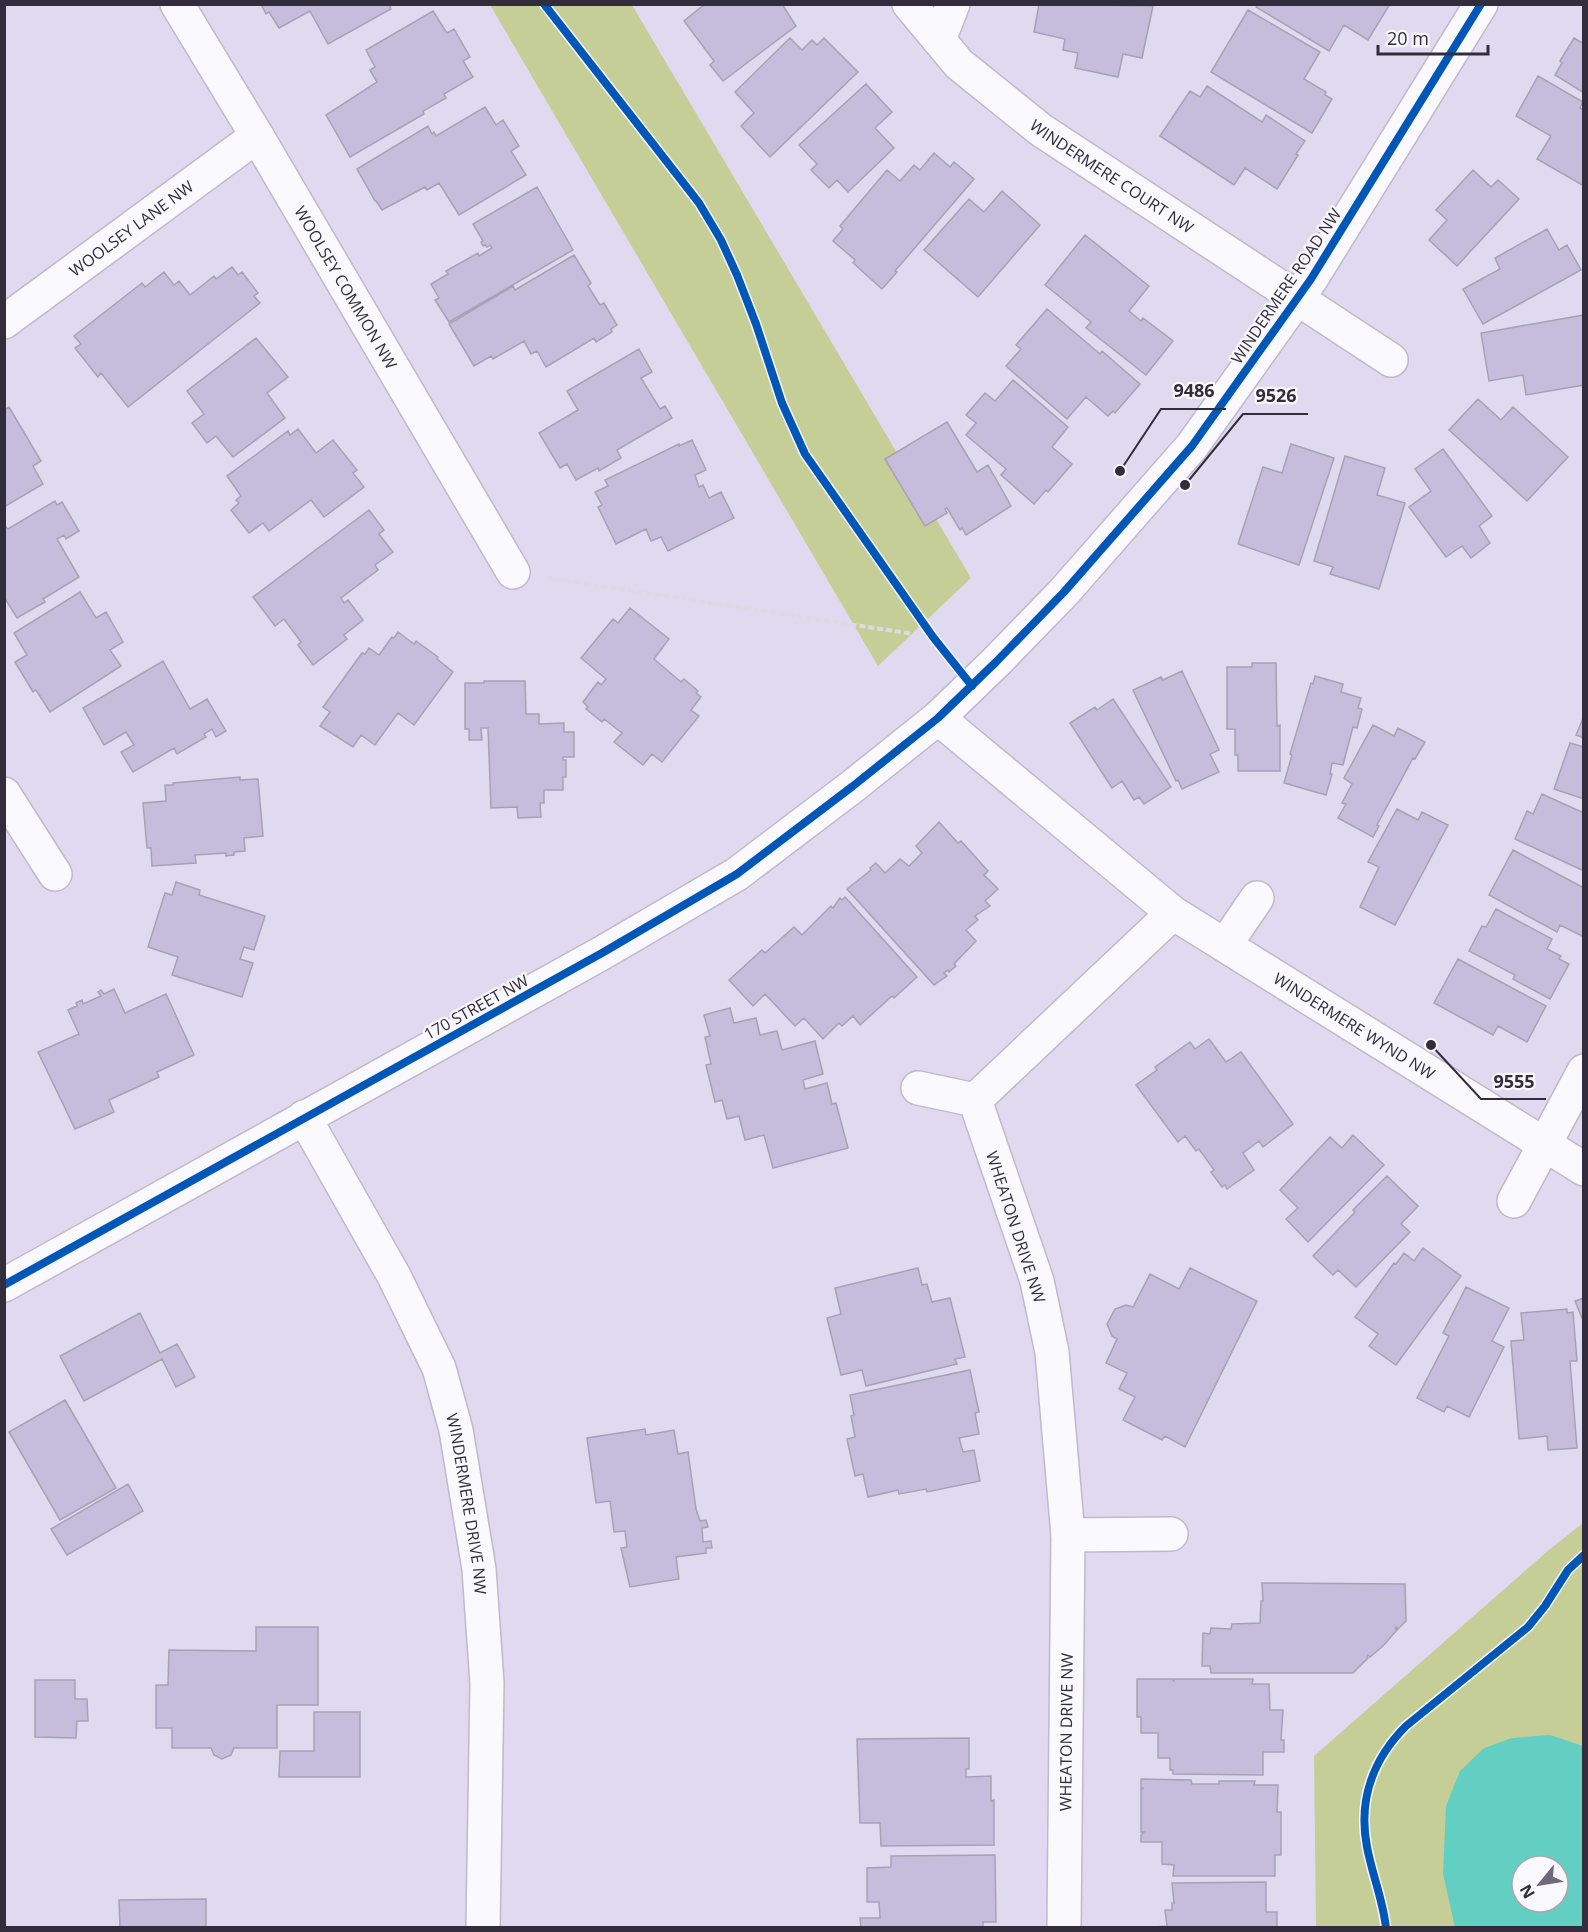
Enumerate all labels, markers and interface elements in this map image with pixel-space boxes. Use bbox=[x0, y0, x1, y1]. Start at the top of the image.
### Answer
scale bar bbox=[1378, 18, 1488, 56]
text: 20 m bbox=[1387, 26, 1429, 50]
street label: WINDERMERE COURT NW bbox=[1025, 114, 1198, 238]
street label: WOOLSEY LANE NW bbox=[65, 175, 198, 281]
street label: WOOLSEY COMMON NW bbox=[289, 202, 403, 373]
street label: WINDERMERE ROAD NW bbox=[1226, 204, 1346, 368]
callout: 9486 bbox=[1161, 373, 1226, 409]
text: 9486 bbox=[1173, 378, 1215, 402]
callout: 9526 bbox=[1243, 378, 1308, 414]
text: 9526 bbox=[1255, 383, 1297, 407]
street label: WINDERMERE WYND NW bbox=[1269, 967, 1439, 1085]
street label: 170 STREET NW bbox=[420, 969, 533, 1045]
callout: 9555 bbox=[1481, 1063, 1546, 1099]
text: 9555 bbox=[1493, 1069, 1535, 1093]
street label: WHEATON DRIVE NW bbox=[981, 1148, 1051, 1306]
street label: WINDERMERE DRIVE NW bbox=[441, 1411, 492, 1595]
street label: WHEATON DRIVE NW bbox=[1054, 1652, 1078, 1811]
north arrow bbox=[1510, 1854, 1570, 1914]
text: N bbox=[1514, 1880, 1540, 1903]

